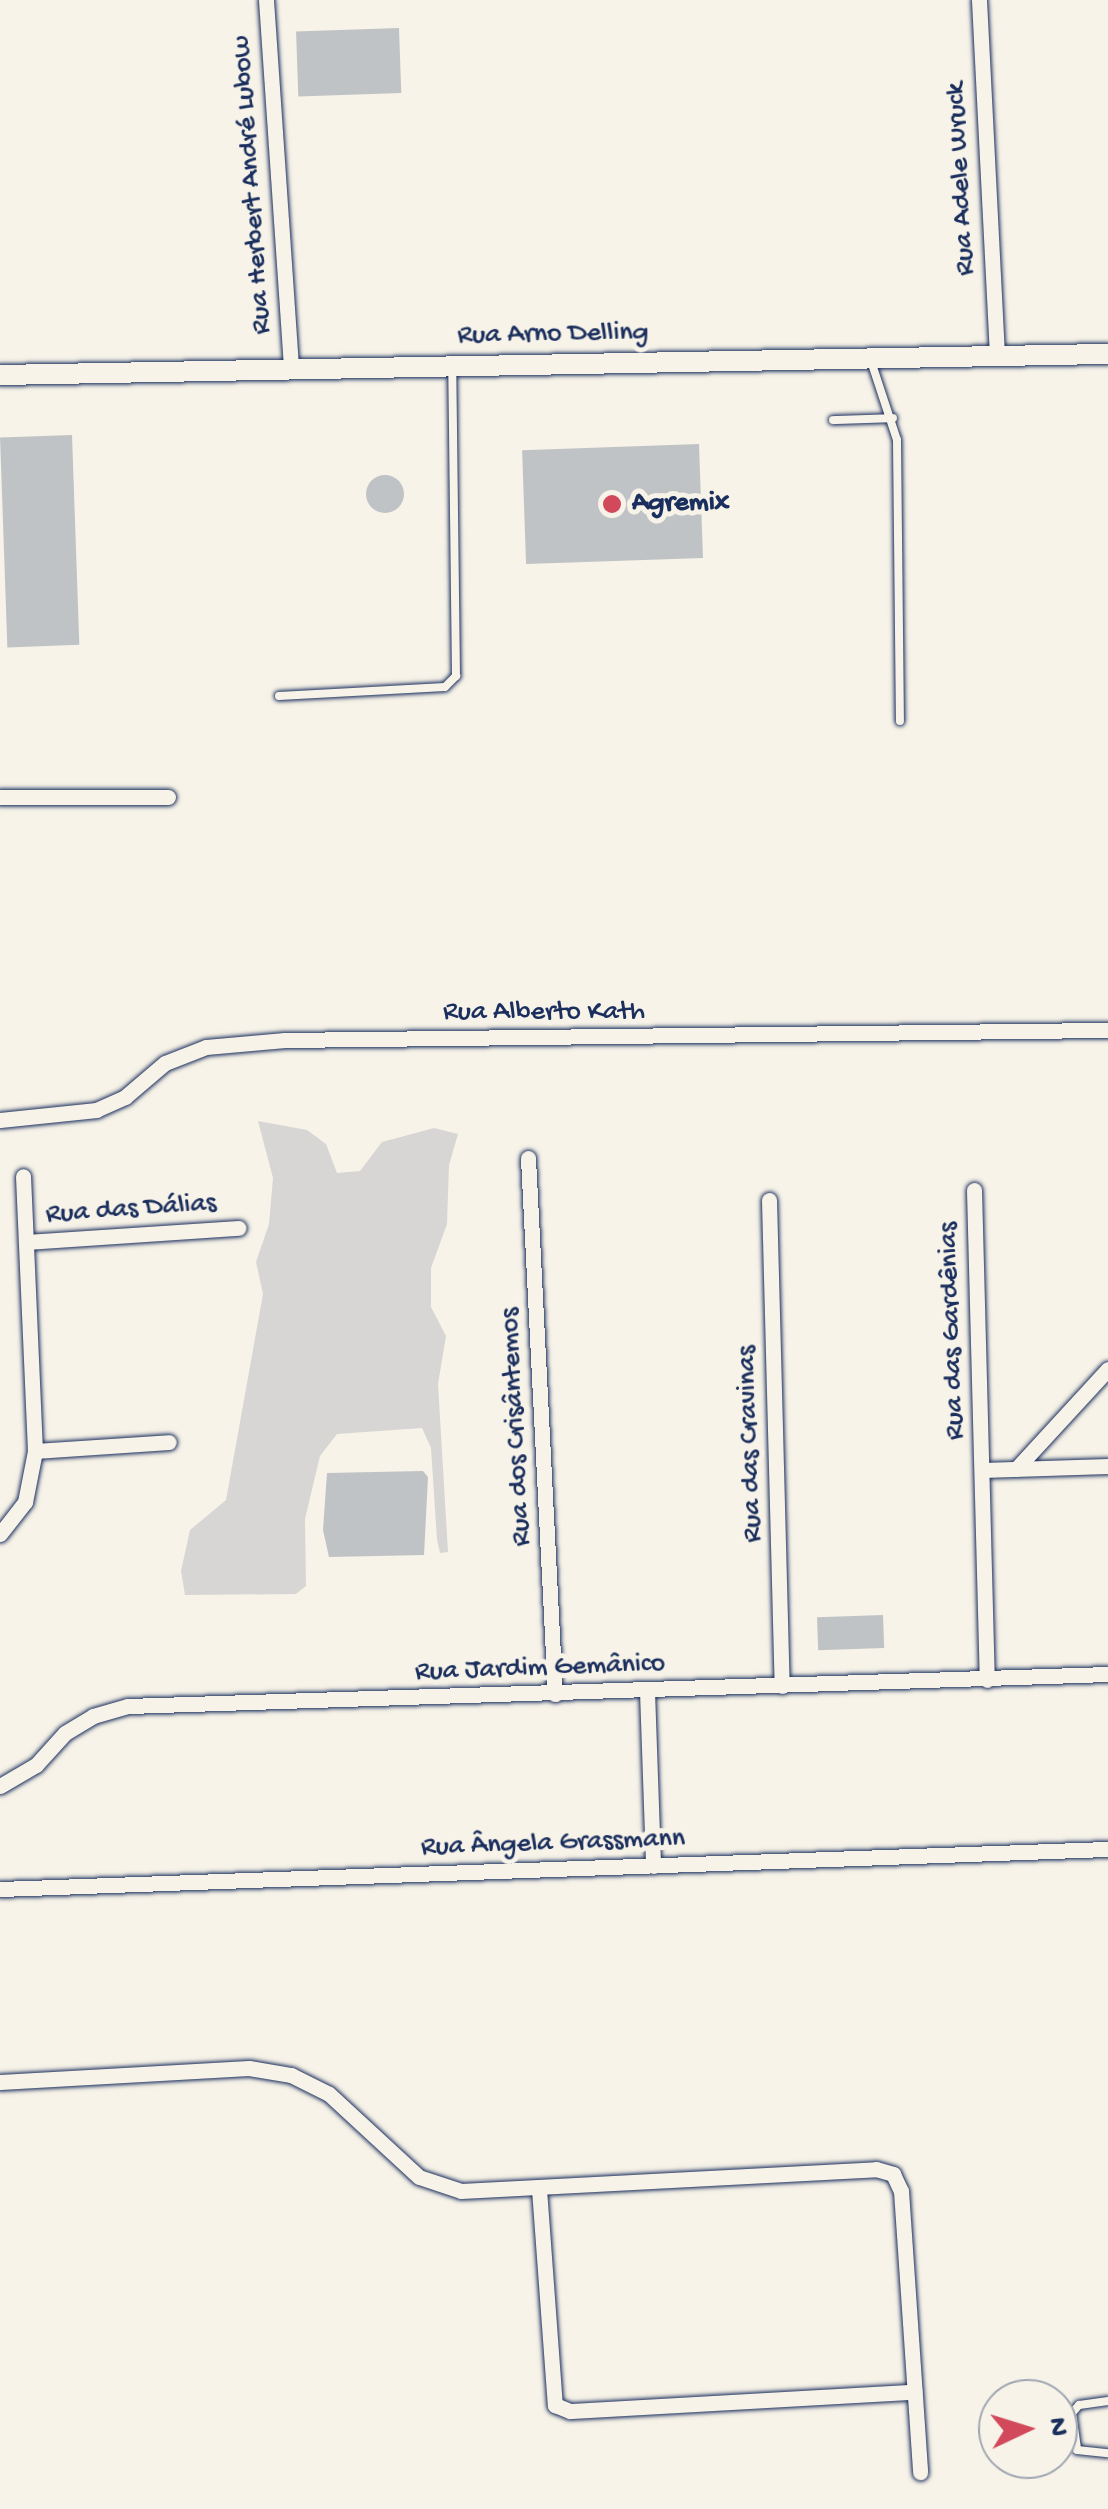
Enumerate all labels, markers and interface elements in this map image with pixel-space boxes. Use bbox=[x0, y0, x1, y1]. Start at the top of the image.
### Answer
street label: Rua Herbert André Lubow bbox=[226, 35, 280, 335]
street label: Rua Adele Wruck bbox=[940, 82, 984, 276]
street label: Rua Arno Delling bbox=[457, 317, 649, 353]
place label: Agremix bbox=[632, 487, 729, 521]
marker: Agremix bbox=[601, 493, 623, 515]
street label: Rua Alberto Kath bbox=[443, 996, 645, 1030]
street label: Rua das Dálias bbox=[45, 1187, 217, 1233]
street label: Rua das Gardênias bbox=[932, 1221, 974, 1441]
street label: Rua dos Crisântemos bbox=[494, 1307, 540, 1547]
street label: Rua das Cravinas bbox=[731, 1345, 771, 1543]
street label: Rua Jardim Gemânico bbox=[414, 1648, 666, 1690]
street label: Rua Ângela Grassmann bbox=[420, 1823, 686, 1865]
north arrow bbox=[978, 2379, 1078, 2479]
text: N bbox=[1039, 2417, 1074, 2437]

